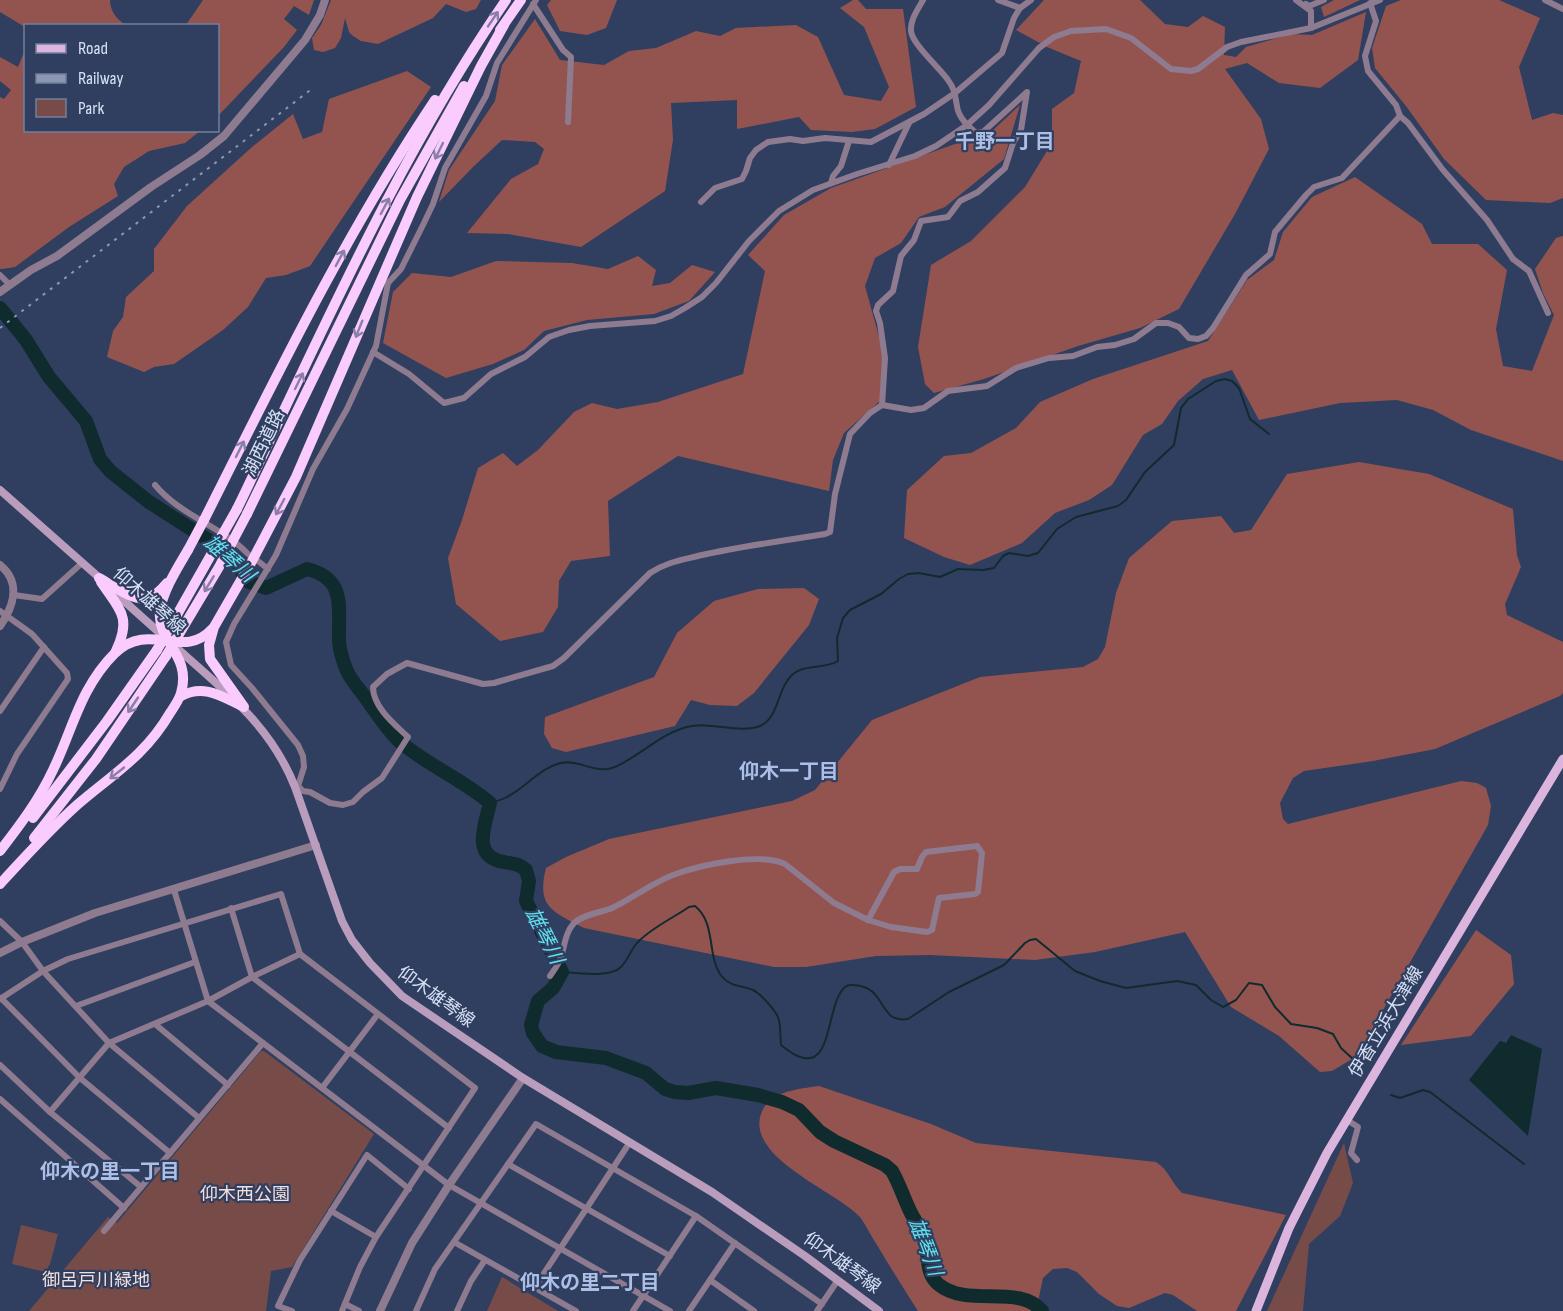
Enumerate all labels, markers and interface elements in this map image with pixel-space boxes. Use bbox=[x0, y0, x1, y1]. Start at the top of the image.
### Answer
one-way arrow bbox=[487, 11, 499, 28]
legend bbox=[24, 24, 219, 132]
text: Road bbox=[78, 38, 108, 59]
text: Railway bbox=[78, 68, 123, 89]
text: Park bbox=[78, 98, 104, 119]
district label: 千野一丁目 bbox=[955, 130, 1055, 154]
one-way arrow bbox=[433, 142, 445, 160]
one-way arrow bbox=[379, 197, 391, 215]
one-way arrow bbox=[334, 250, 346, 267]
one-way arrow bbox=[353, 319, 364, 338]
one-way arrow bbox=[293, 372, 305, 390]
street label: 湖西道路 bbox=[239, 406, 289, 480]
one-way arrow bbox=[234, 440, 246, 458]
one-way arrow bbox=[274, 498, 285, 516]
water label: 雄琴川 bbox=[198, 530, 261, 589]
street label: 仰木雄琴線 bbox=[109, 563, 189, 639]
one-way arrow bbox=[203, 575, 215, 592]
one-way arrow bbox=[127, 697, 139, 713]
district label: 仰木一丁目 bbox=[739, 760, 839, 784]
one-way arrow bbox=[110, 766, 126, 779]
water label: 雄琴川 bbox=[520, 904, 569, 970]
street label: 仰木雄琴線 bbox=[393, 962, 479, 1032]
street label: 伊香立浜大津線 bbox=[1345, 963, 1427, 1081]
district label: 仰木の里一丁目 bbox=[40, 1160, 180, 1184]
park label: 仰木西公園 bbox=[200, 1184, 290, 1205]
water label: 雄琴川 bbox=[903, 1215, 948, 1281]
street label: 仰木雄琴線 bbox=[799, 1228, 885, 1298]
park label: 御呂戸川緑地 bbox=[42, 1270, 150, 1291]
district label: 仰木の里二丁目 bbox=[520, 1271, 660, 1295]

